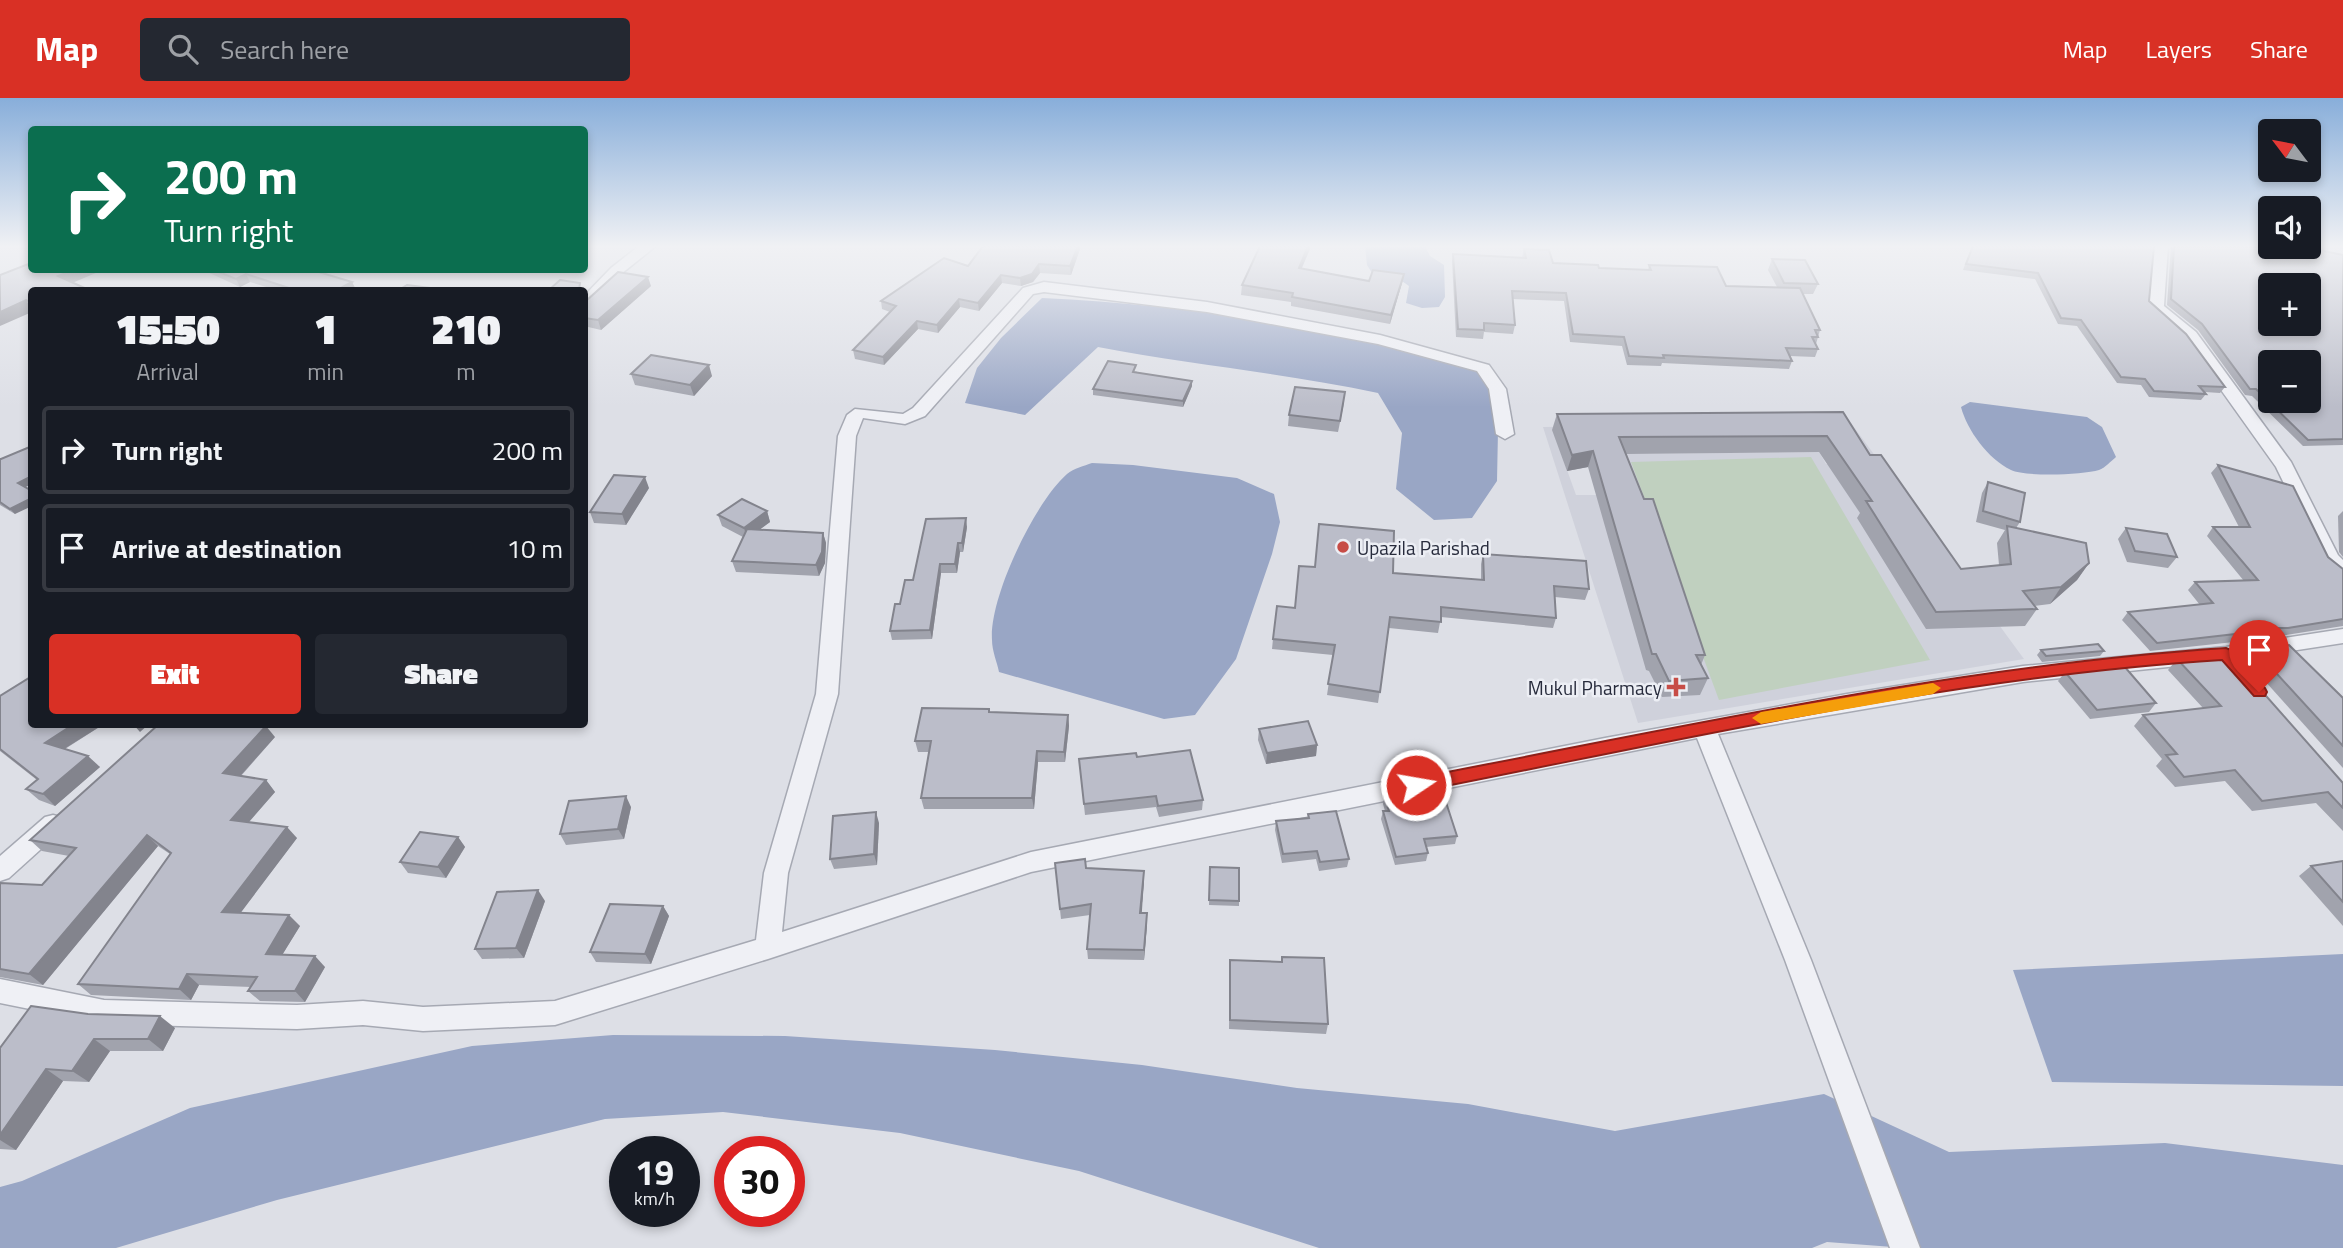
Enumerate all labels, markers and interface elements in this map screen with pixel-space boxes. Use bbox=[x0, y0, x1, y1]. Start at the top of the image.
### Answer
search box bbox=[140, 18, 630, 81]
text: Map bbox=[35, 24, 98, 74]
icon: search bbox=[164, 30, 202, 68]
text: Search here bbox=[220, 30, 349, 69]
text: Map bbox=[2063, 31, 2108, 67]
text: Layers bbox=[2146, 31, 2212, 67]
text: Share bbox=[2250, 31, 2308, 67]
north arrow bbox=[2258, 119, 2320, 182]
map controls bbox=[2258, 119, 2321, 413]
text: 200 m bbox=[164, 138, 298, 213]
icon: right bbox=[49, 154, 140, 245]
button: sound bbox=[2258, 196, 2321, 259]
text: Turn right bbox=[164, 206, 293, 254]
button: + bbox=[2258, 273, 2321, 336]
text: 15:50 bbox=[115, 296, 220, 360]
text: 1 bbox=[314, 296, 337, 360]
text: 210 bbox=[431, 296, 501, 360]
button: − bbox=[2258, 350, 2321, 413]
text: Arrival bbox=[136, 354, 199, 389]
text: min bbox=[307, 354, 344, 389]
text: m bbox=[456, 354, 476, 389]
icon: right bbox=[53, 431, 91, 469]
text: Turn right bbox=[112, 431, 223, 470]
text: 200 m bbox=[492, 431, 563, 470]
icon: arrive bbox=[53, 529, 91, 567]
text: Arrive at destination bbox=[112, 529, 342, 568]
text: 10 m bbox=[506, 529, 563, 568]
place label: Upazila Parishad bbox=[1357, 533, 1490, 562]
marker: Upazila Parishad bbox=[1335, 539, 1351, 555]
pin bbox=[2229, 620, 2289, 692]
icon: arrive bbox=[2240, 631, 2278, 669]
button: Exit bbox=[49, 634, 301, 714]
button: Share bbox=[315, 634, 567, 714]
place label: Mukul Pharmacy bbox=[1528, 673, 1662, 702]
marker: Mukul Pharmacy bbox=[1668, 679, 1684, 695]
position arrow bbox=[1379, 748, 1453, 822]
speed limit sign: 30 bbox=[714, 1136, 805, 1227]
text: 19 bbox=[635, 1145, 674, 1199]
text: km/h bbox=[634, 1185, 675, 1212]

